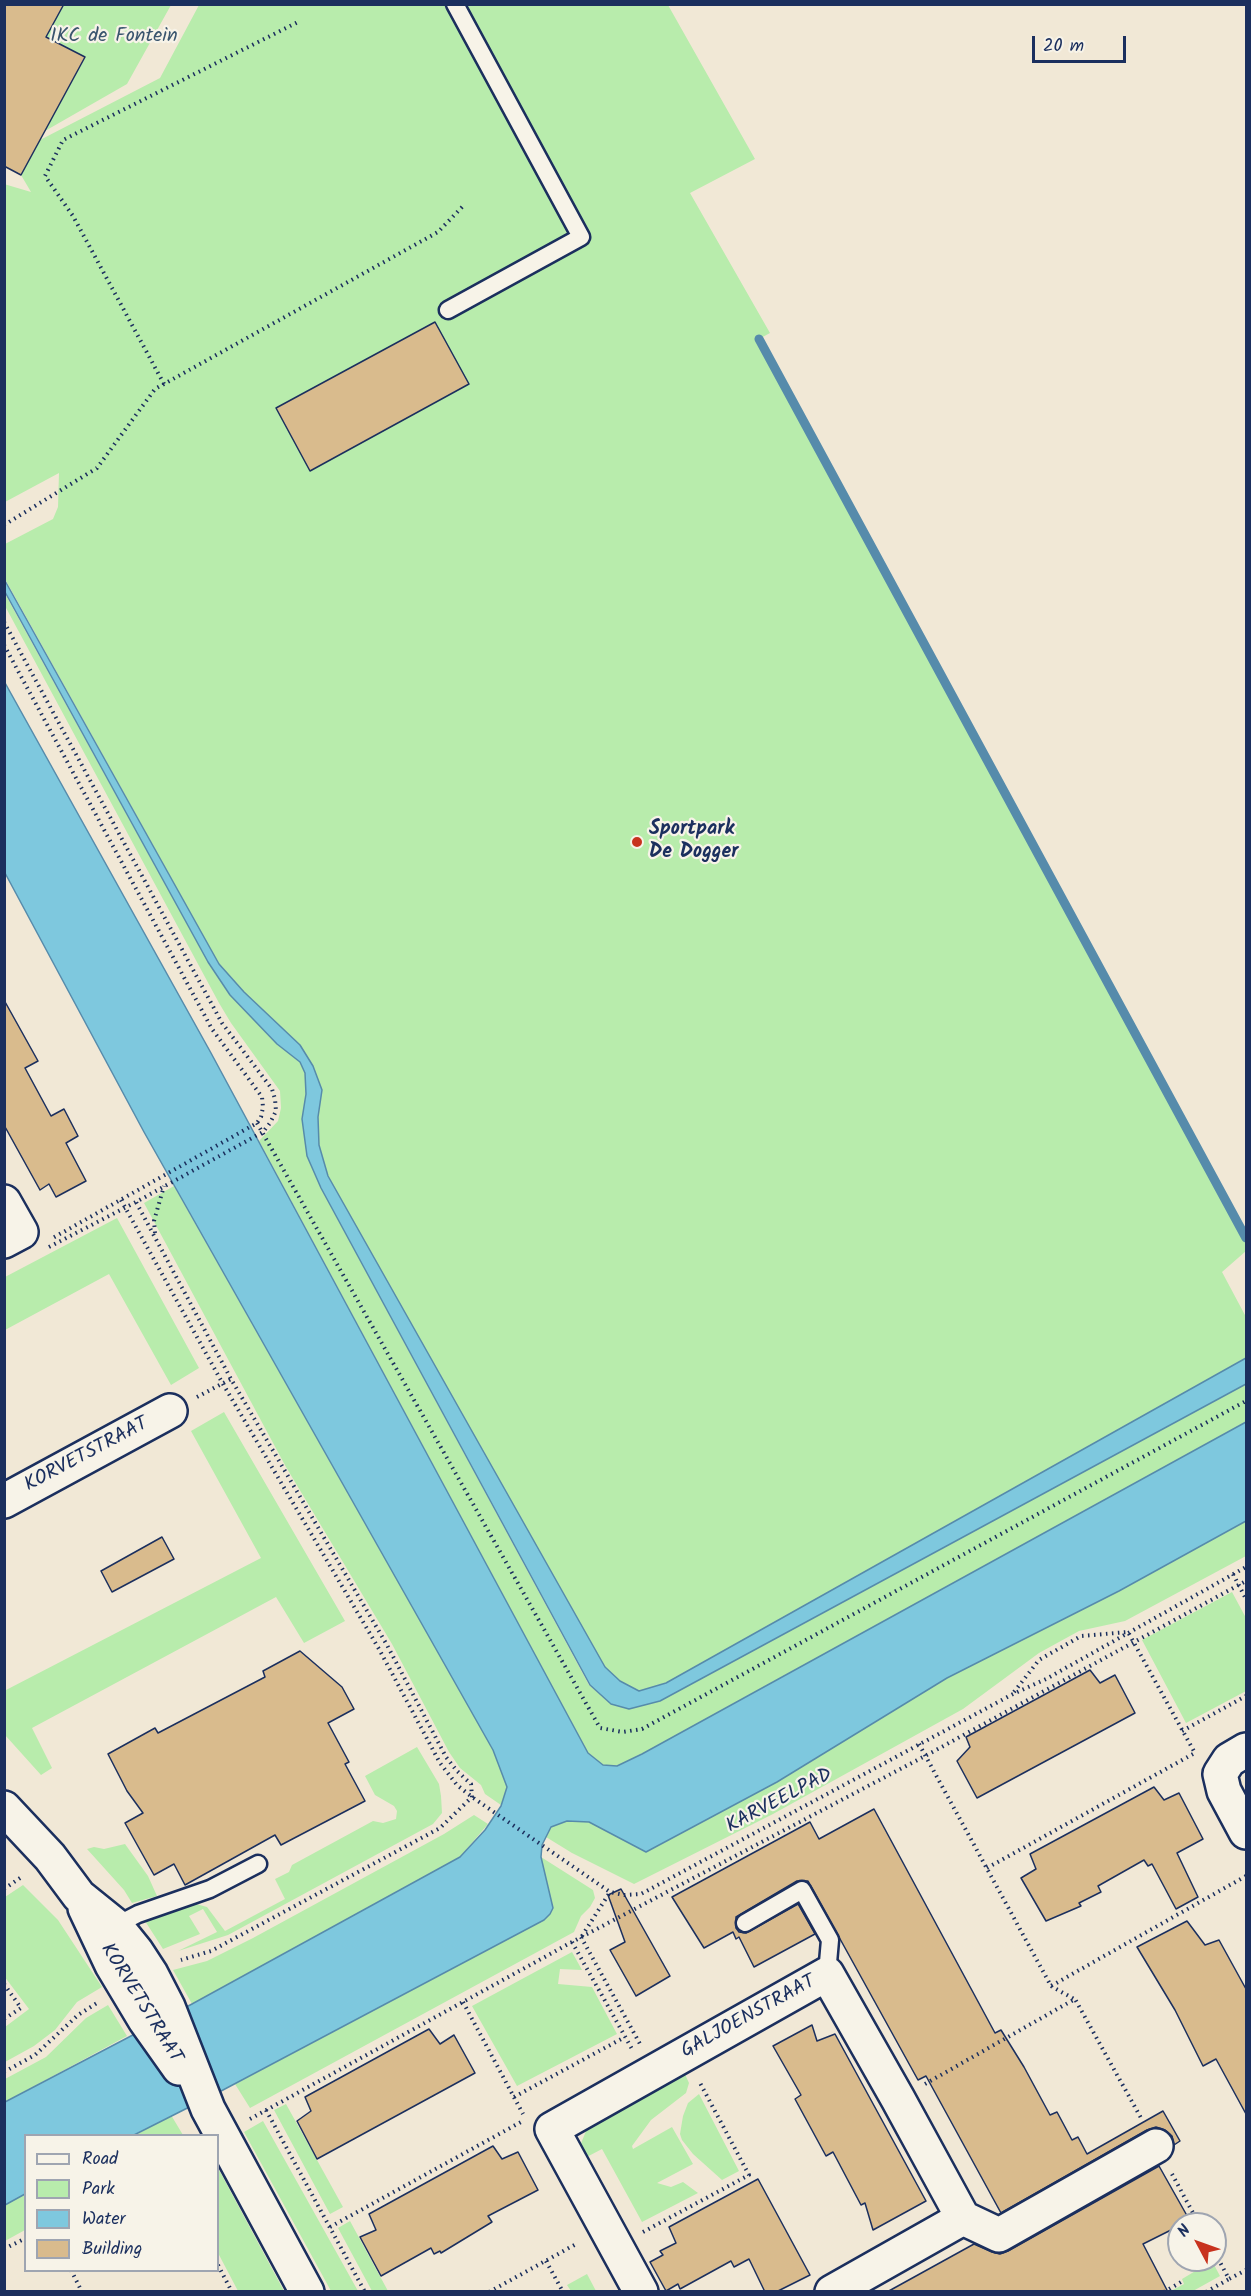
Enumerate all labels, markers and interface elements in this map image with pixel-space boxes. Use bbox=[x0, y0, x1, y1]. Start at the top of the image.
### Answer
scale bar bbox=[1035, 24, 1130, 62]
park label: IKC de Fontein bbox=[50, 26, 178, 50]
text: 20 m bbox=[1043, 32, 1084, 61]
place label: Sportpark De Dogger bbox=[649, 819, 738, 866]
marker: Sportpark De Dogger bbox=[630, 835, 644, 849]
street label: KORVETSTRAAT bbox=[21, 1413, 153, 1499]
street label: KARVEELPAD bbox=[723, 1764, 837, 1840]
street label: KORVETSTRAAT bbox=[94, 1940, 186, 2068]
street label: GALJOENSTRAAT bbox=[678, 1971, 820, 2065]
legend bbox=[24, 2134, 219, 2272]
text: Road bbox=[82, 2145, 118, 2174]
text: Park bbox=[82, 2175, 115, 2204]
text: Water bbox=[82, 2205, 126, 2234]
north arrow bbox=[1167, 2212, 1227, 2272]
text: N bbox=[1172, 2219, 1197, 2243]
text: Building bbox=[82, 2235, 142, 2264]

